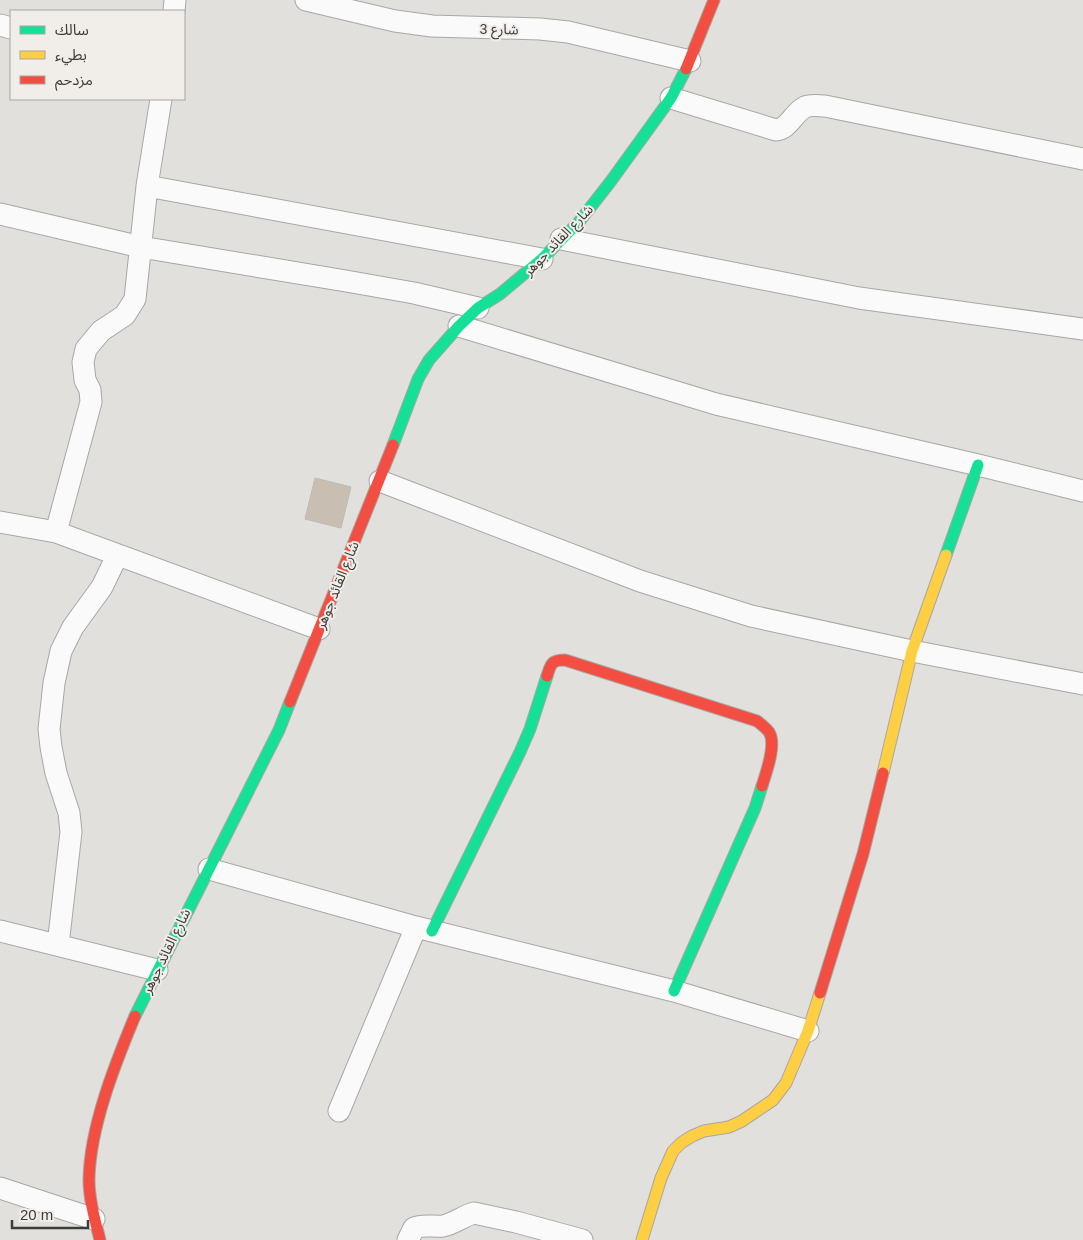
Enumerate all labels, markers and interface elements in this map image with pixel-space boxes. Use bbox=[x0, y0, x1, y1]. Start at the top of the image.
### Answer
legend bbox=[10, 10, 185, 100]
text: سالك bbox=[55, 21, 89, 38]
street label: شارع 3 bbox=[479, 21, 519, 40]
text: بطيء bbox=[55, 46, 87, 66]
text: مزدحم bbox=[55, 71, 93, 91]
street label: شارع القائد جوهر bbox=[519, 201, 598, 282]
street label: شارع القائد جوهر bbox=[312, 539, 365, 633]
street label: شارع القائد جوهر bbox=[138, 906, 196, 998]
scale bar bbox=[12, 1198, 89, 1230]
text: 20 m bbox=[20, 1206, 53, 1223]

